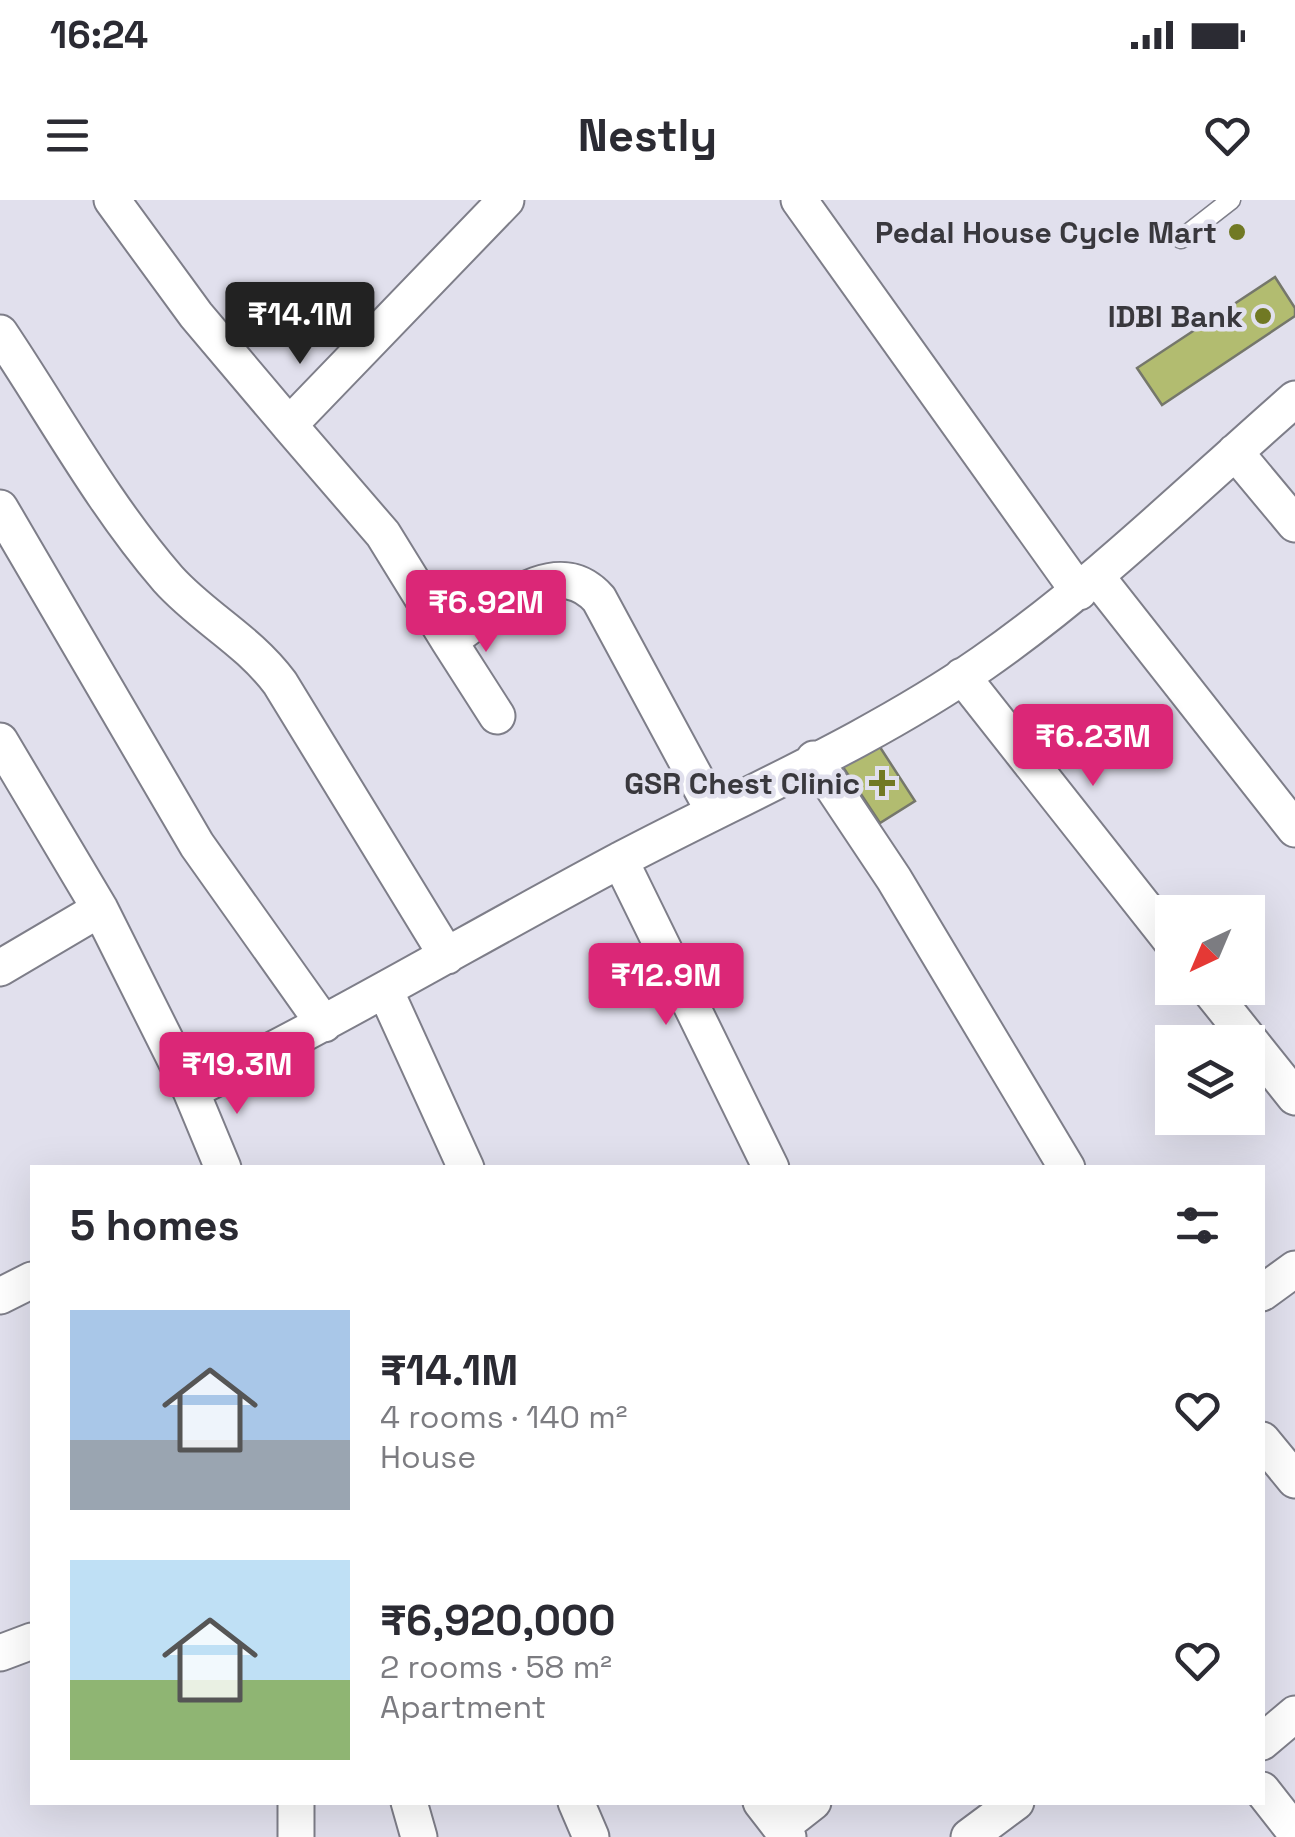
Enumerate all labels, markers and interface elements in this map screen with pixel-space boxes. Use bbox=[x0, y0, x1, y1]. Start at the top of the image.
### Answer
text: 16:24 bbox=[50, 11, 148, 59]
text: Nestly bbox=[578, 107, 717, 164]
icon: menu bbox=[40, 108, 95, 163]
icon: heart bbox=[1200, 108, 1255, 163]
place label: Pedal House Cycle Mart bbox=[875, 213, 1217, 252]
marker: Pedal House Cycle Mart bbox=[1226, 221, 1248, 243]
pin: ₹14.1M bbox=[219, 282, 381, 367]
text: ₹14.1M bbox=[247, 294, 353, 334]
place label: IDBI Bank bbox=[1108, 297, 1243, 336]
marker: IDBI Bank bbox=[1252, 305, 1274, 327]
pin: ₹6.92M bbox=[405, 570, 567, 655]
text: ₹6.92M bbox=[428, 582, 544, 622]
pin: ₹6.23M bbox=[1012, 704, 1174, 789]
text: ₹6.23M bbox=[1035, 716, 1151, 756]
place label: GSR Chest Clinic bbox=[624, 764, 860, 803]
marker: GSR Chest Clinic bbox=[869, 770, 895, 796]
north arrow bbox=[1155, 895, 1265, 1005]
map controls bbox=[1155, 895, 1265, 1135]
pin: ₹12.9M bbox=[585, 943, 747, 1028]
text: ₹12.9M bbox=[611, 955, 721, 995]
button: layers bbox=[1155, 1025, 1265, 1135]
pin: ₹19.3M bbox=[156, 1032, 318, 1117]
text: ₹19.3M bbox=[181, 1044, 293, 1084]
icon: filters bbox=[1170, 1198, 1225, 1253]
text: 5 homes bbox=[70, 1199, 240, 1252]
text: ₹14.1M bbox=[380, 1344, 518, 1397]
icon: home bbox=[150, 1350, 270, 1470]
icon: heart bbox=[1170, 1383, 1225, 1438]
text: 4 rooms · 140 m² bbox=[380, 1397, 627, 1437]
text: House bbox=[380, 1437, 476, 1477]
text: ₹6,920,000 bbox=[380, 1594, 615, 1647]
icon: home bbox=[150, 1600, 270, 1720]
icon: heart bbox=[1170, 1633, 1225, 1688]
text: 2 rooms · 58 m² bbox=[380, 1647, 612, 1687]
text: Apartment bbox=[380, 1687, 546, 1727]

